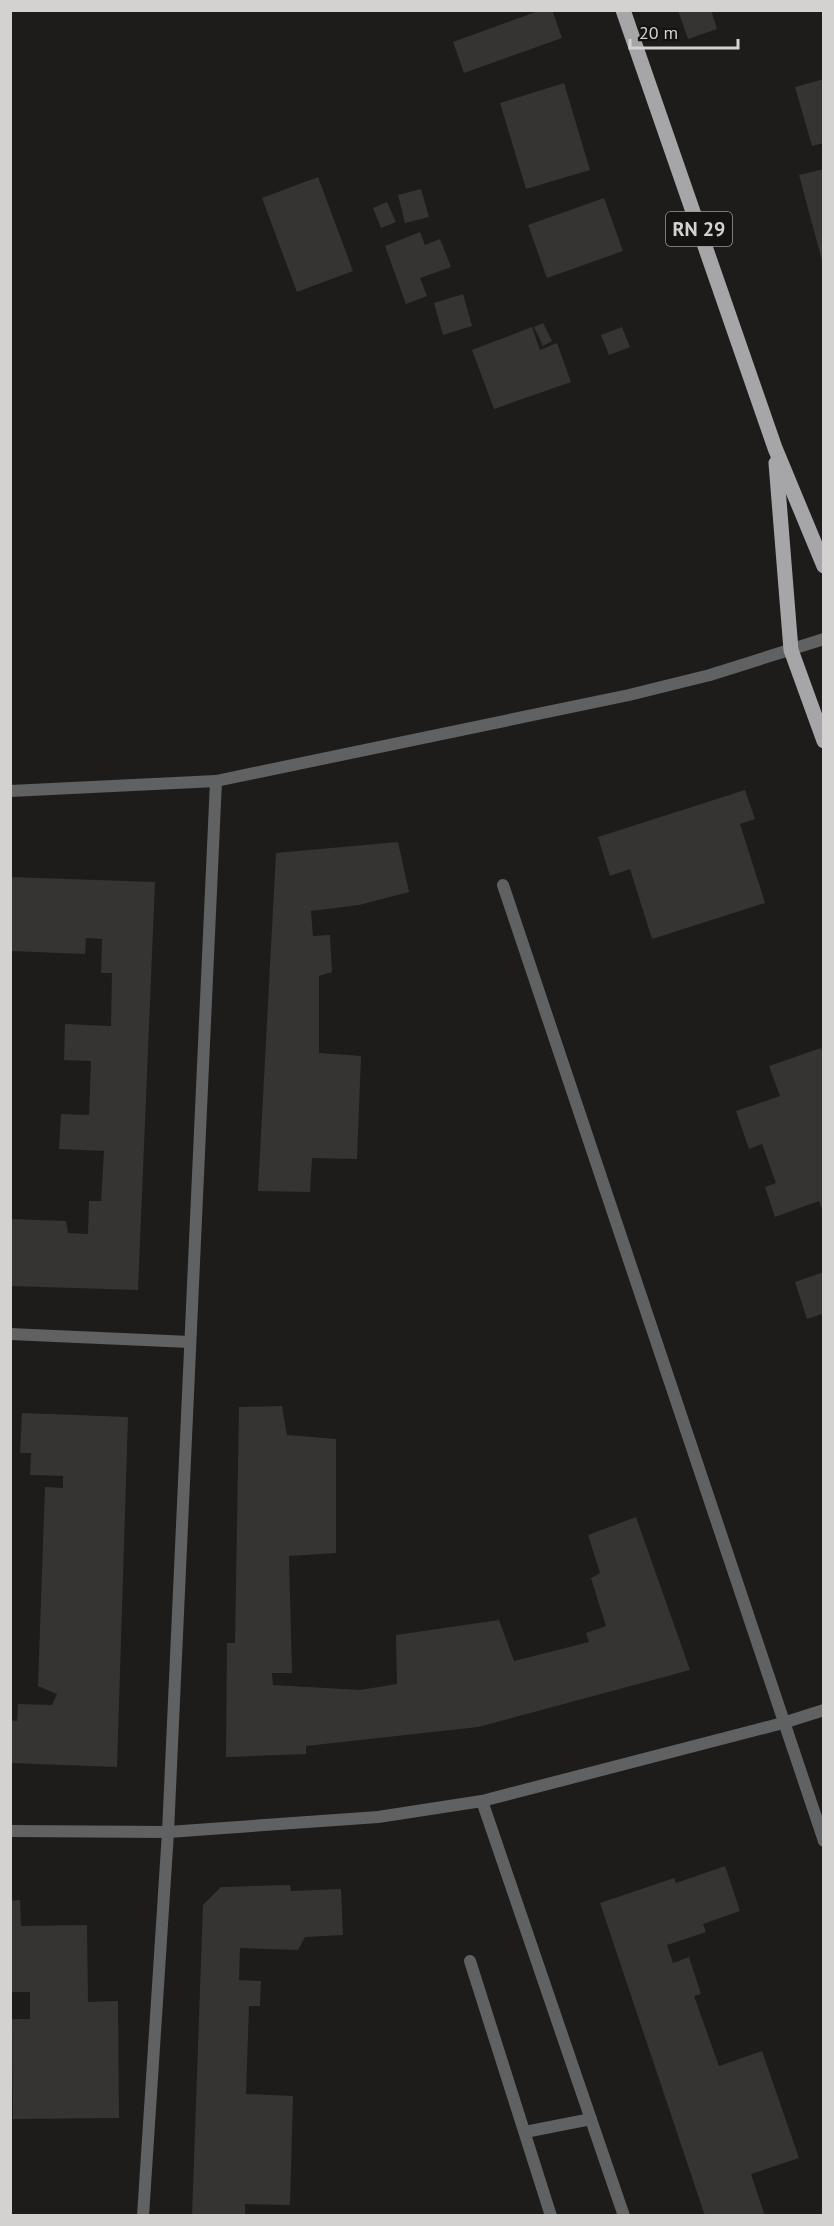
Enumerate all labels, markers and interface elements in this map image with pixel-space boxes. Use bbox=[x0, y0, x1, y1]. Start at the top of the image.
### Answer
scale bar bbox=[630, 12, 738, 50]
text: 20 m bbox=[639, 21, 678, 44]
road number: RN 29 bbox=[666, 212, 732, 246]

